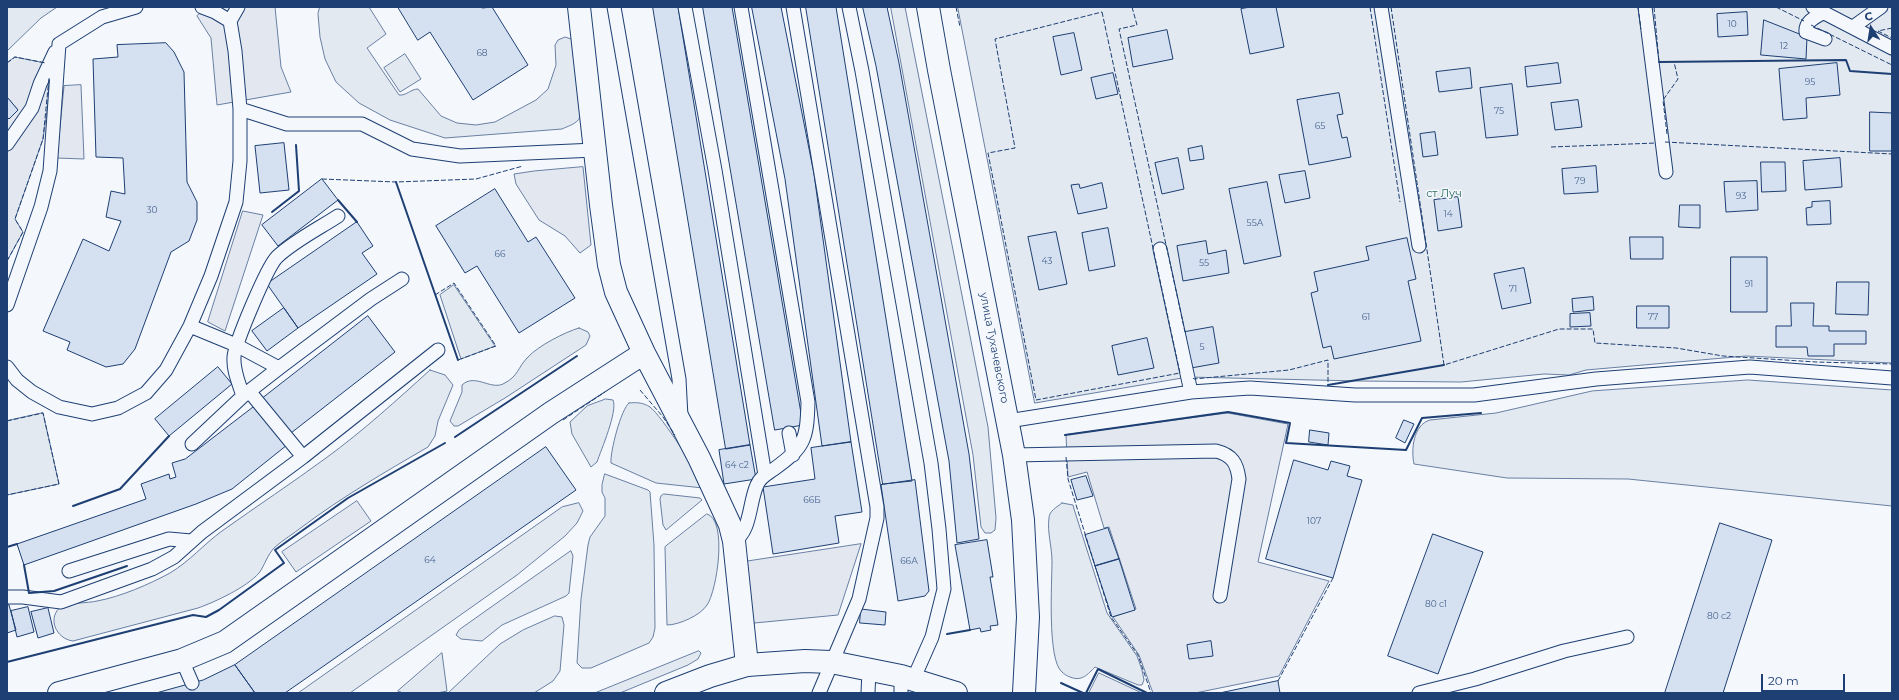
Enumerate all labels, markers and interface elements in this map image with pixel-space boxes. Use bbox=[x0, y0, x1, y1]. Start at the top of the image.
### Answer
north arrow bbox=[1851, 8, 1891, 48]
text: С bbox=[1863, 9, 1874, 24]
house number: 10 bbox=[1727, 19, 1737, 29]
house number: 12 bbox=[1780, 41, 1788, 51]
house number: 68 bbox=[476, 48, 488, 58]
house number: 95 bbox=[1805, 77, 1815, 87]
house number: 75 bbox=[1494, 106, 1504, 116]
house number: 65 bbox=[1315, 121, 1325, 131]
house number: 79 bbox=[1575, 176, 1585, 186]
park label: ст Луч bbox=[1426, 187, 1462, 201]
house number: 93 bbox=[1736, 191, 1746, 201]
house number: 30 bbox=[146, 205, 158, 215]
house number: 14 bbox=[1443, 209, 1453, 219]
house number: 55А bbox=[1247, 218, 1263, 228]
house number: 66 bbox=[495, 249, 505, 259]
house number: 43 bbox=[1042, 256, 1052, 266]
house number: 55 bbox=[1199, 258, 1209, 268]
house number: 91 bbox=[1745, 279, 1753, 289]
house number: 71 bbox=[1509, 284, 1517, 294]
street label: улица Тухачевского bbox=[977, 291, 1011, 405]
house number: 61 bbox=[1362, 312, 1370, 322]
house number: 77 bbox=[1648, 312, 1658, 322]
house number: 5 bbox=[1199, 342, 1205, 352]
house number: 64 с2 bbox=[725, 460, 749, 470]
house number: 66Б bbox=[803, 495, 821, 505]
house number: 107 bbox=[1307, 516, 1321, 526]
house number: 64 bbox=[424, 555, 436, 565]
house number: 66А bbox=[900, 556, 918, 566]
house number: 80 с1 bbox=[1425, 599, 1447, 609]
house number: 80 с2 bbox=[1707, 611, 1731, 621]
scale bar bbox=[1763, 666, 1847, 692]
text: 20 m bbox=[1768, 673, 1799, 688]

